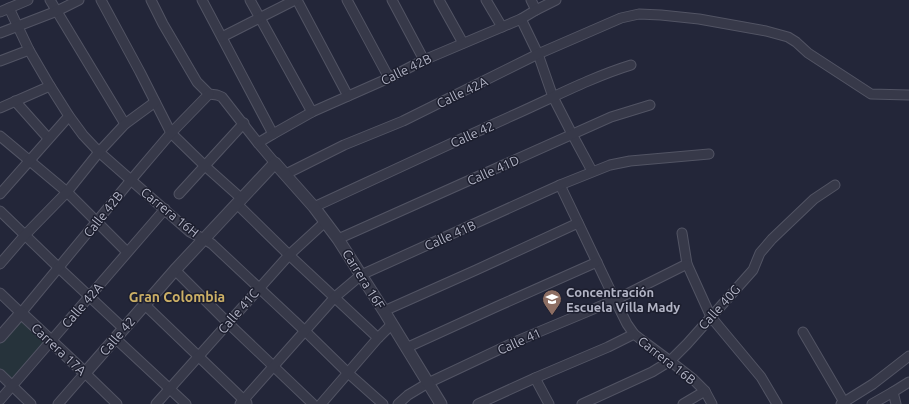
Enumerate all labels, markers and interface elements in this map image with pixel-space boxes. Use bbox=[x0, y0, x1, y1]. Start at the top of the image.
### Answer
street label: Calle 42B bbox=[378, 51, 434, 87]
street label: Calle 42A bbox=[434, 73, 490, 110]
street label: Calle 42 bbox=[448, 118, 496, 150]
street label: Calle 41D bbox=[465, 152, 521, 188]
street label: Carrera 16H bbox=[138, 185, 202, 239]
street label: Calle 42B bbox=[80, 188, 126, 240]
street label: Calle 41B bbox=[422, 218, 478, 252]
street label: Carrera 16F bbox=[340, 247, 388, 312]
street label: Calle 42A bbox=[59, 279, 106, 330]
street label: Calle 40G bbox=[695, 282, 743, 332]
place label: Concentración Escuela Villa Mady bbox=[566, 285, 680, 314]
street label: Calle 41C bbox=[215, 286, 261, 336]
school or university icon: Concentración Escuela Villa Mady bbox=[541, 288, 563, 316]
district label: Gran Colombia bbox=[129, 289, 225, 305]
street label: Calle 42 bbox=[97, 314, 137, 358]
street label: Carrera 17A bbox=[29, 320, 90, 378]
street label: Calle 41 bbox=[495, 325, 543, 357]
street label: Carrera 16B bbox=[635, 333, 699, 387]

